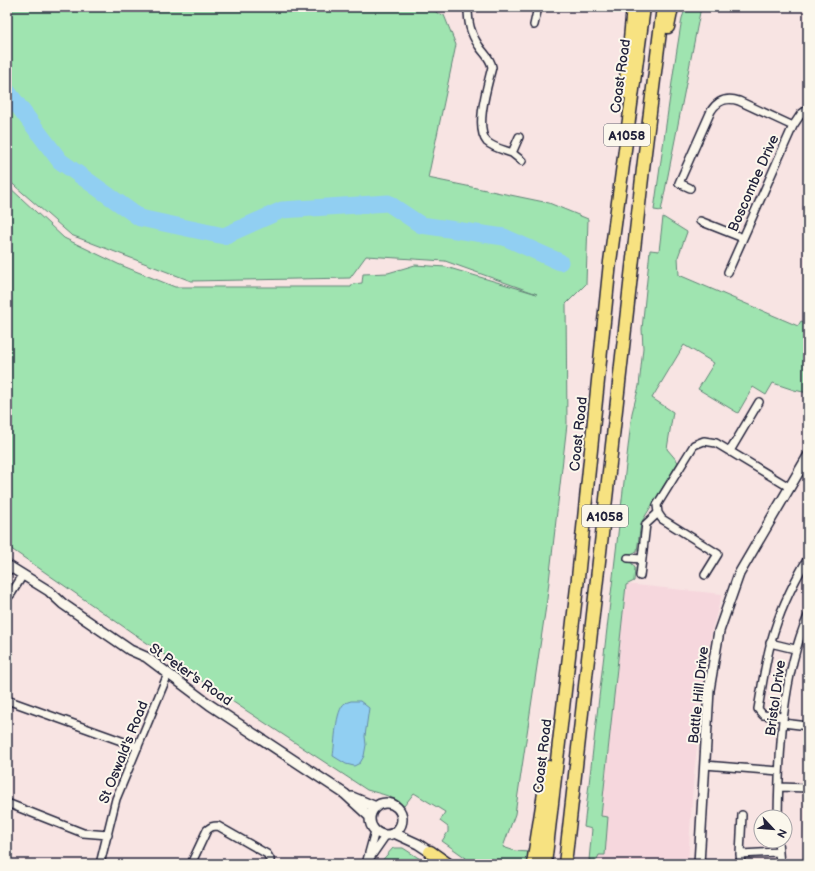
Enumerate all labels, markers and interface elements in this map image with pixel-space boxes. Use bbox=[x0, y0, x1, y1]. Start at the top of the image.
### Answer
street label: Coast Road bbox=[607, 38, 634, 114]
road number: A1058 bbox=[604, 124, 650, 146]
street label: Boscombe Drive bbox=[724, 132, 782, 234]
street label: Coast Road bbox=[566, 396, 591, 472]
road number: A1058 bbox=[582, 505, 628, 527]
street label: St Peter's Road bbox=[146, 639, 236, 709]
street label: Battle Hill Drive bbox=[685, 646, 712, 745]
street label: Bristol Drive bbox=[762, 659, 789, 737]
street label: St Oswald's Road bbox=[95, 698, 152, 806]
street label: Coast Road bbox=[530, 718, 555, 794]
north arrow bbox=[753, 809, 793, 849]
text: N bbox=[774, 827, 789, 840]

